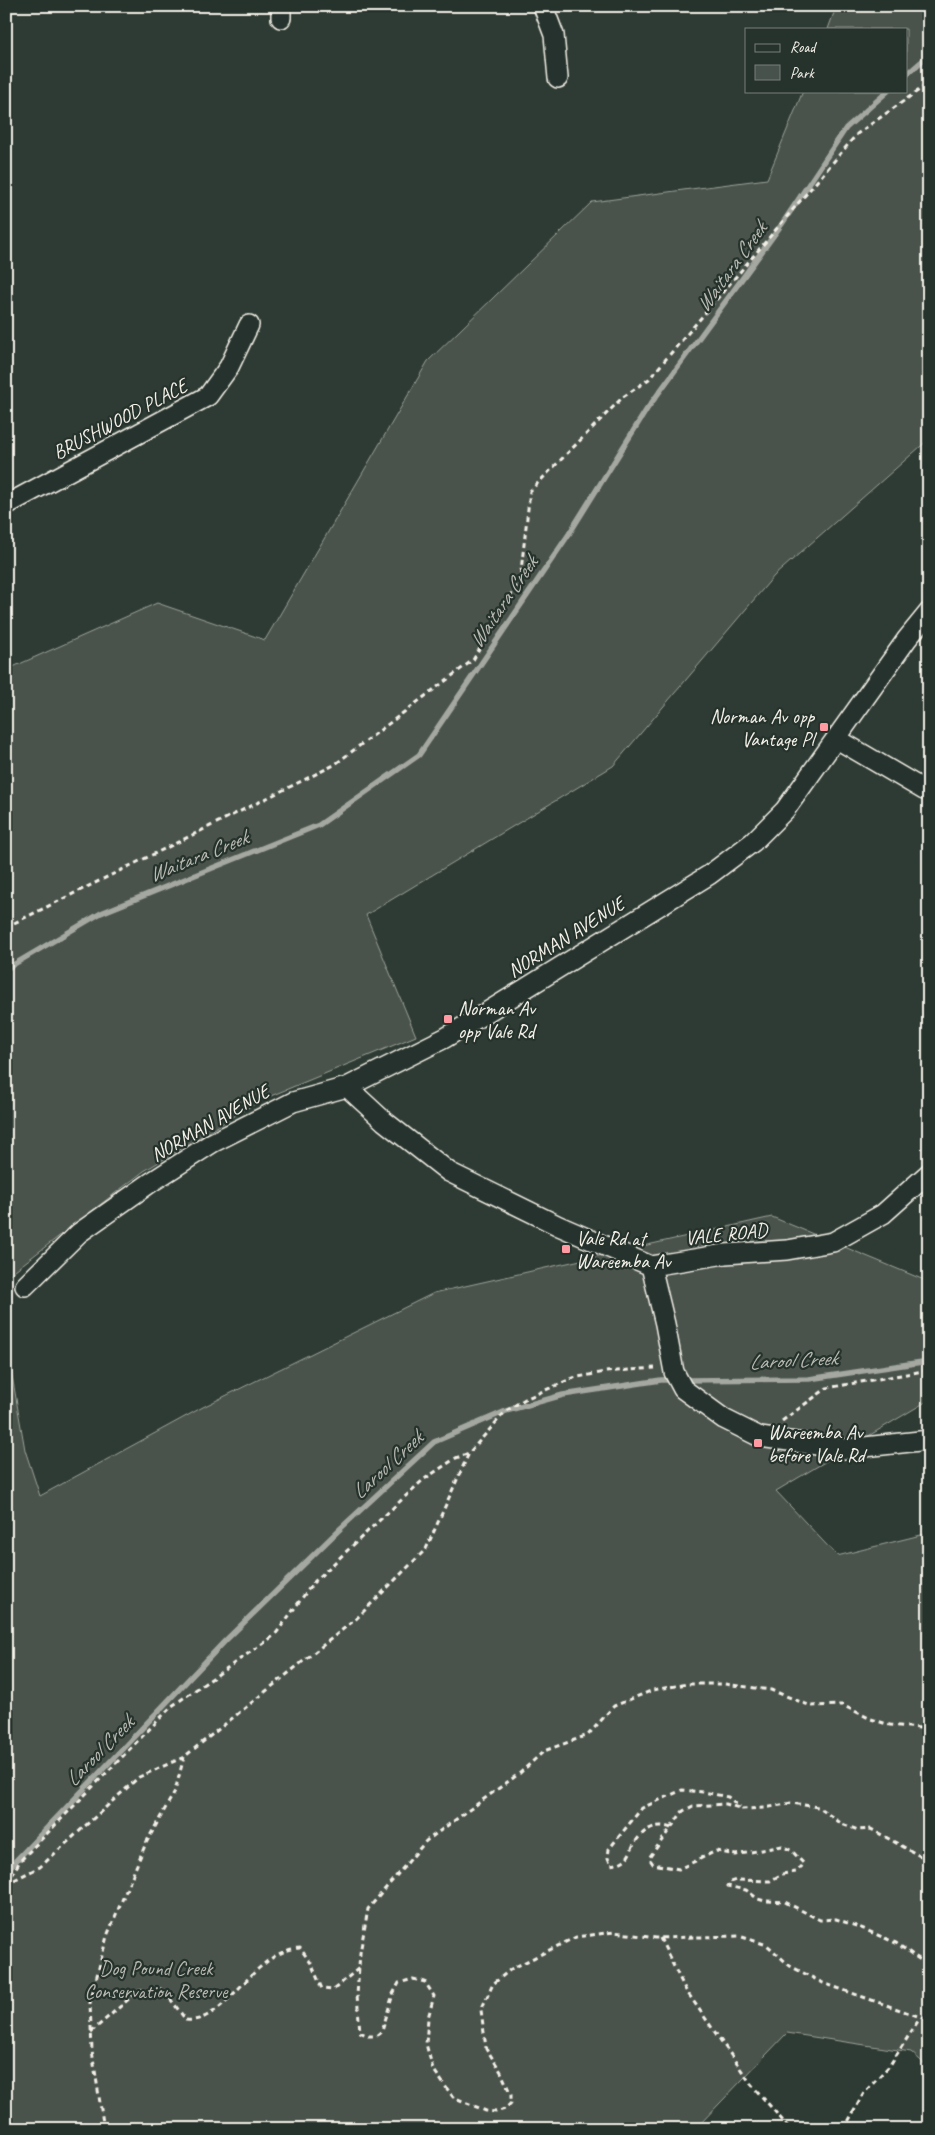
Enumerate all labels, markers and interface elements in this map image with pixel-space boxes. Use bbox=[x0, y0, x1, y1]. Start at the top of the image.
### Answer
legend bbox=[745, 28, 908, 92]
text: Road bbox=[790, 38, 817, 57]
text: Park bbox=[790, 64, 815, 83]
water label: Waitara Creek bbox=[690, 214, 774, 317]
street label: BRUSHWOOD PLACE bbox=[48, 372, 194, 465]
water label: Waitara Creek bbox=[463, 549, 545, 653]
place label: Norman Av opp Vantage Pl bbox=[710, 704, 818, 752]
marker: Norman Av opp Vantage Pl bbox=[818, 721, 830, 733]
water label: Waitara Creek bbox=[145, 823, 254, 888]
street label: NORMAN AVENUE bbox=[503, 889, 632, 983]
place label: Norman Av opp Vale Rd bbox=[458, 996, 538, 1044]
marker: Norman Av opp Vale Rd bbox=[442, 1013, 454, 1025]
street label: NORMAN AVENUE bbox=[146, 1077, 277, 1167]
street label: VALE ROAD bbox=[684, 1217, 770, 1251]
place label: Vale Rd at Wareemba Av bbox=[576, 1226, 673, 1274]
marker: Vale Rd at Wareemba Av bbox=[560, 1243, 572, 1255]
water label: Larool Creek bbox=[748, 1345, 841, 1375]
place label: Wareemba Av before Vale Rd bbox=[768, 1420, 868, 1468]
water label: Larool Creek bbox=[346, 1423, 430, 1504]
marker: Wareemba Av before Vale Rd bbox=[752, 1437, 764, 1449]
water label: Larool Creek bbox=[59, 1708, 141, 1792]
park label: Dog Pound Creek Conservation Reserve bbox=[85, 1956, 229, 2004]

